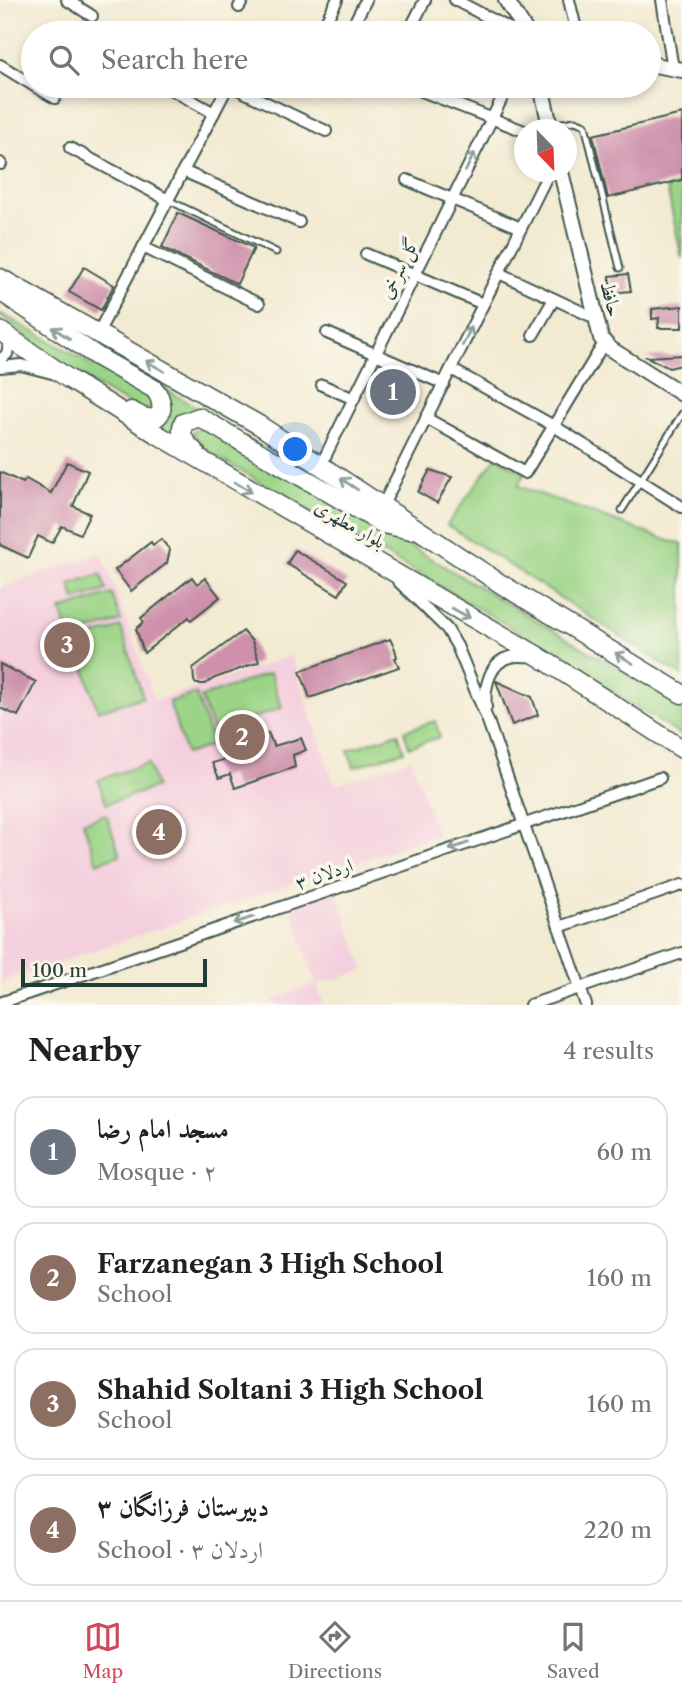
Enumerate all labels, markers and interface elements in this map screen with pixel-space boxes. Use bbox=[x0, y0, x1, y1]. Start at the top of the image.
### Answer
search box bbox=[21, 21, 661, 98]
icon: search bbox=[45, 41, 83, 79]
text: Search here bbox=[101, 44, 248, 76]
north arrow bbox=[514, 119, 577, 182]
one-way arrow bbox=[464, 152, 478, 173]
street label: گل سرخی bbox=[374, 234, 425, 303]
street label: حافظ bbox=[596, 279, 626, 319]
one-way arrow bbox=[52, 325, 71, 340]
one-way arrow bbox=[461, 326, 475, 347]
one-way arrow bbox=[145, 358, 165, 372]
pin: 1 bbox=[370, 366, 416, 418]
your location bbox=[278, 432, 312, 466]
one-way arrow bbox=[340, 477, 359, 491]
one-way arrow bbox=[233, 480, 253, 494]
street label: بلوار مطهری bbox=[310, 495, 389, 554]
one-way arrow bbox=[450, 607, 471, 620]
pin: 3 bbox=[44, 619, 90, 671]
one-way arrow bbox=[614, 651, 634, 665]
pin: 2 bbox=[219, 711, 265, 763]
pin: 4 bbox=[136, 806, 182, 858]
one-way arrow bbox=[449, 841, 471, 853]
street label: اردلان ۳ bbox=[292, 853, 356, 895]
one-way arrow bbox=[233, 914, 255, 927]
scale bar bbox=[21, 956, 206, 988]
text: 100 m bbox=[32, 959, 87, 982]
text: Nearby bbox=[28, 1032, 141, 1069]
text: 4 results bbox=[563, 1037, 654, 1065]
text: مسجد امام رضا bbox=[97, 1113, 229, 1145]
text: 1 bbox=[48, 1138, 58, 1166]
text: 60 m bbox=[596, 1138, 652, 1166]
text: Mosque · ۲ bbox=[97, 1158, 217, 1186]
text: Farzanegan 3 High School bbox=[97, 1248, 443, 1280]
text: 2 bbox=[46, 1264, 60, 1292]
text: 160 m bbox=[587, 1264, 652, 1292]
text: School bbox=[97, 1280, 172, 1308]
text: Shahid Soltani 3 High School bbox=[97, 1374, 483, 1406]
text: 3 bbox=[47, 1390, 60, 1418]
text: 160 m bbox=[587, 1390, 652, 1418]
text: School bbox=[97, 1406, 172, 1434]
text: دبیرستان فرزانگان ۳ bbox=[97, 1491, 269, 1523]
text: 4 bbox=[46, 1516, 60, 1544]
text: 220 m bbox=[583, 1516, 652, 1544]
text: School · اردلان ۳ bbox=[97, 1536, 263, 1564]
tab: Map bbox=[82, 1618, 123, 1683]
tab: Directions bbox=[288, 1618, 382, 1683]
tab: Saved bbox=[547, 1618, 600, 1683]

